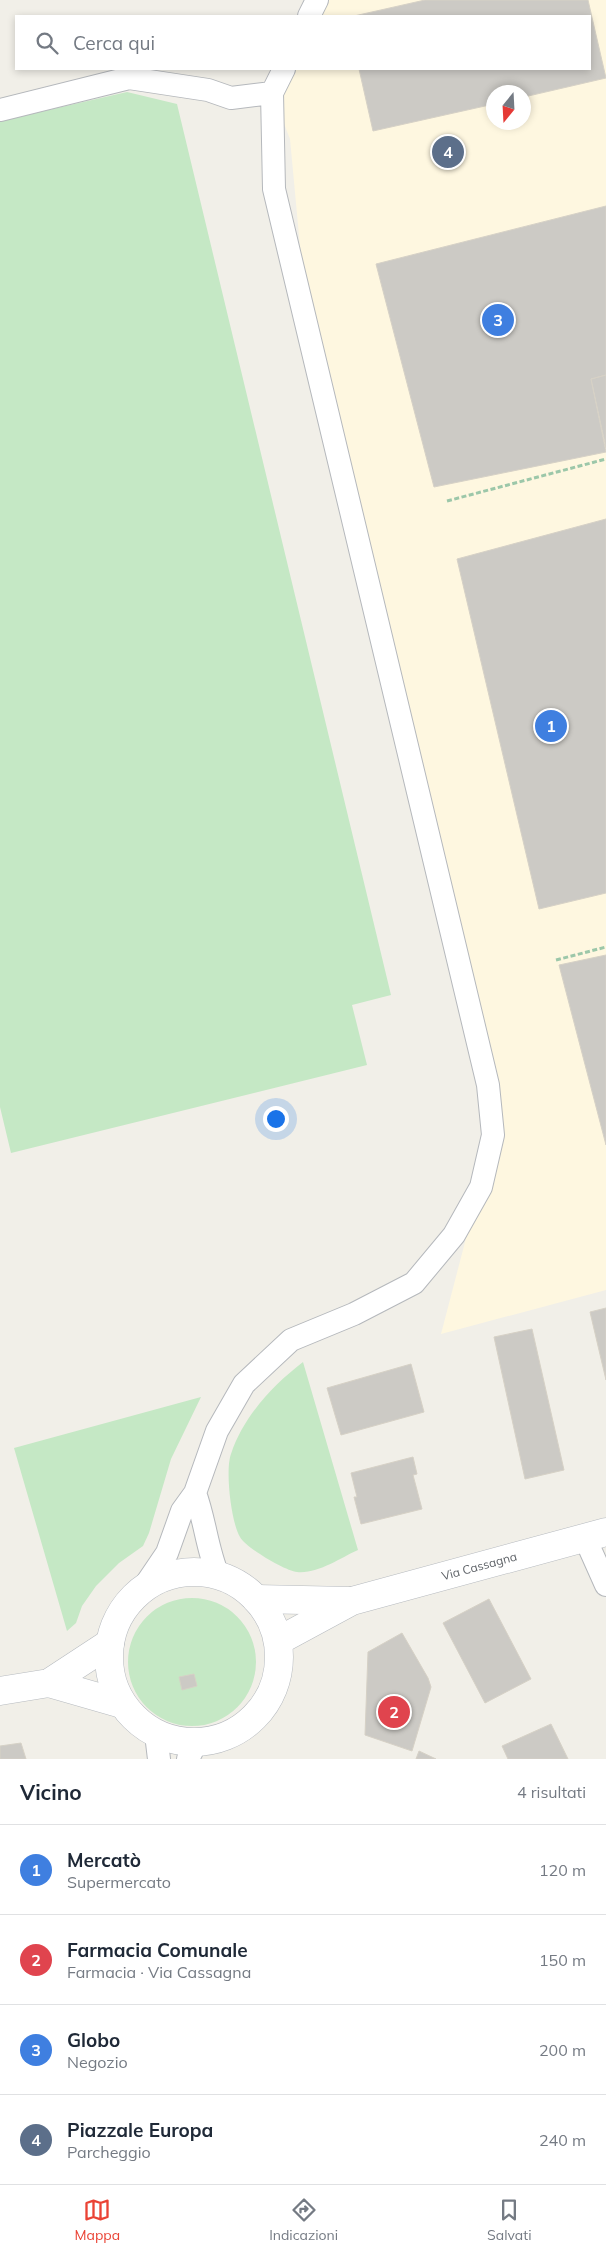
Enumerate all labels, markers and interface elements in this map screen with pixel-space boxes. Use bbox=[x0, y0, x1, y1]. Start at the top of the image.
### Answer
search box bbox=[15, 15, 591, 70]
icon: search bbox=[33, 29, 61, 57]
text: Cerca qui bbox=[73, 31, 155, 55]
north arrow bbox=[486, 85, 531, 130]
pin: 4 bbox=[432, 133, 464, 171]
pin: 3 bbox=[482, 301, 514, 339]
pin: 1 bbox=[535, 707, 567, 745]
your location bbox=[263, 1106, 289, 1132]
street label: Via Cassagna bbox=[440, 1549, 518, 1583]
pin: 2 bbox=[378, 1693, 410, 1731]
text: Vicino bbox=[20, 1779, 82, 1805]
text: 4 risultati bbox=[517, 1782, 586, 1802]
text: Mercatò bbox=[67, 1848, 141, 1872]
text: 1 bbox=[31, 1860, 41, 1880]
text: 120 m bbox=[539, 1860, 586, 1880]
text: Supermercato bbox=[67, 1872, 171, 1892]
text: Farmacia Comunale bbox=[67, 1938, 248, 1962]
text: 2 bbox=[31, 1950, 41, 1970]
text: 150 m bbox=[539, 1950, 586, 1970]
text: Farmacia · Via Cassagna bbox=[67, 1962, 251, 1982]
text: Globo bbox=[67, 2028, 120, 2052]
text: 3 bbox=[31, 2040, 41, 2060]
text: 200 m bbox=[539, 2040, 586, 2060]
text: Negozio bbox=[67, 2052, 128, 2072]
text: Piazzale Europa bbox=[67, 2118, 213, 2142]
text: 4 bbox=[31, 2130, 41, 2150]
text: 240 m bbox=[539, 2130, 586, 2150]
text: Parcheggio bbox=[67, 2142, 151, 2162]
tab: Mappa bbox=[75, 2196, 120, 2244]
tab: Indicazioni bbox=[269, 2196, 338, 2244]
tab: Salvati bbox=[487, 2196, 531, 2244]

